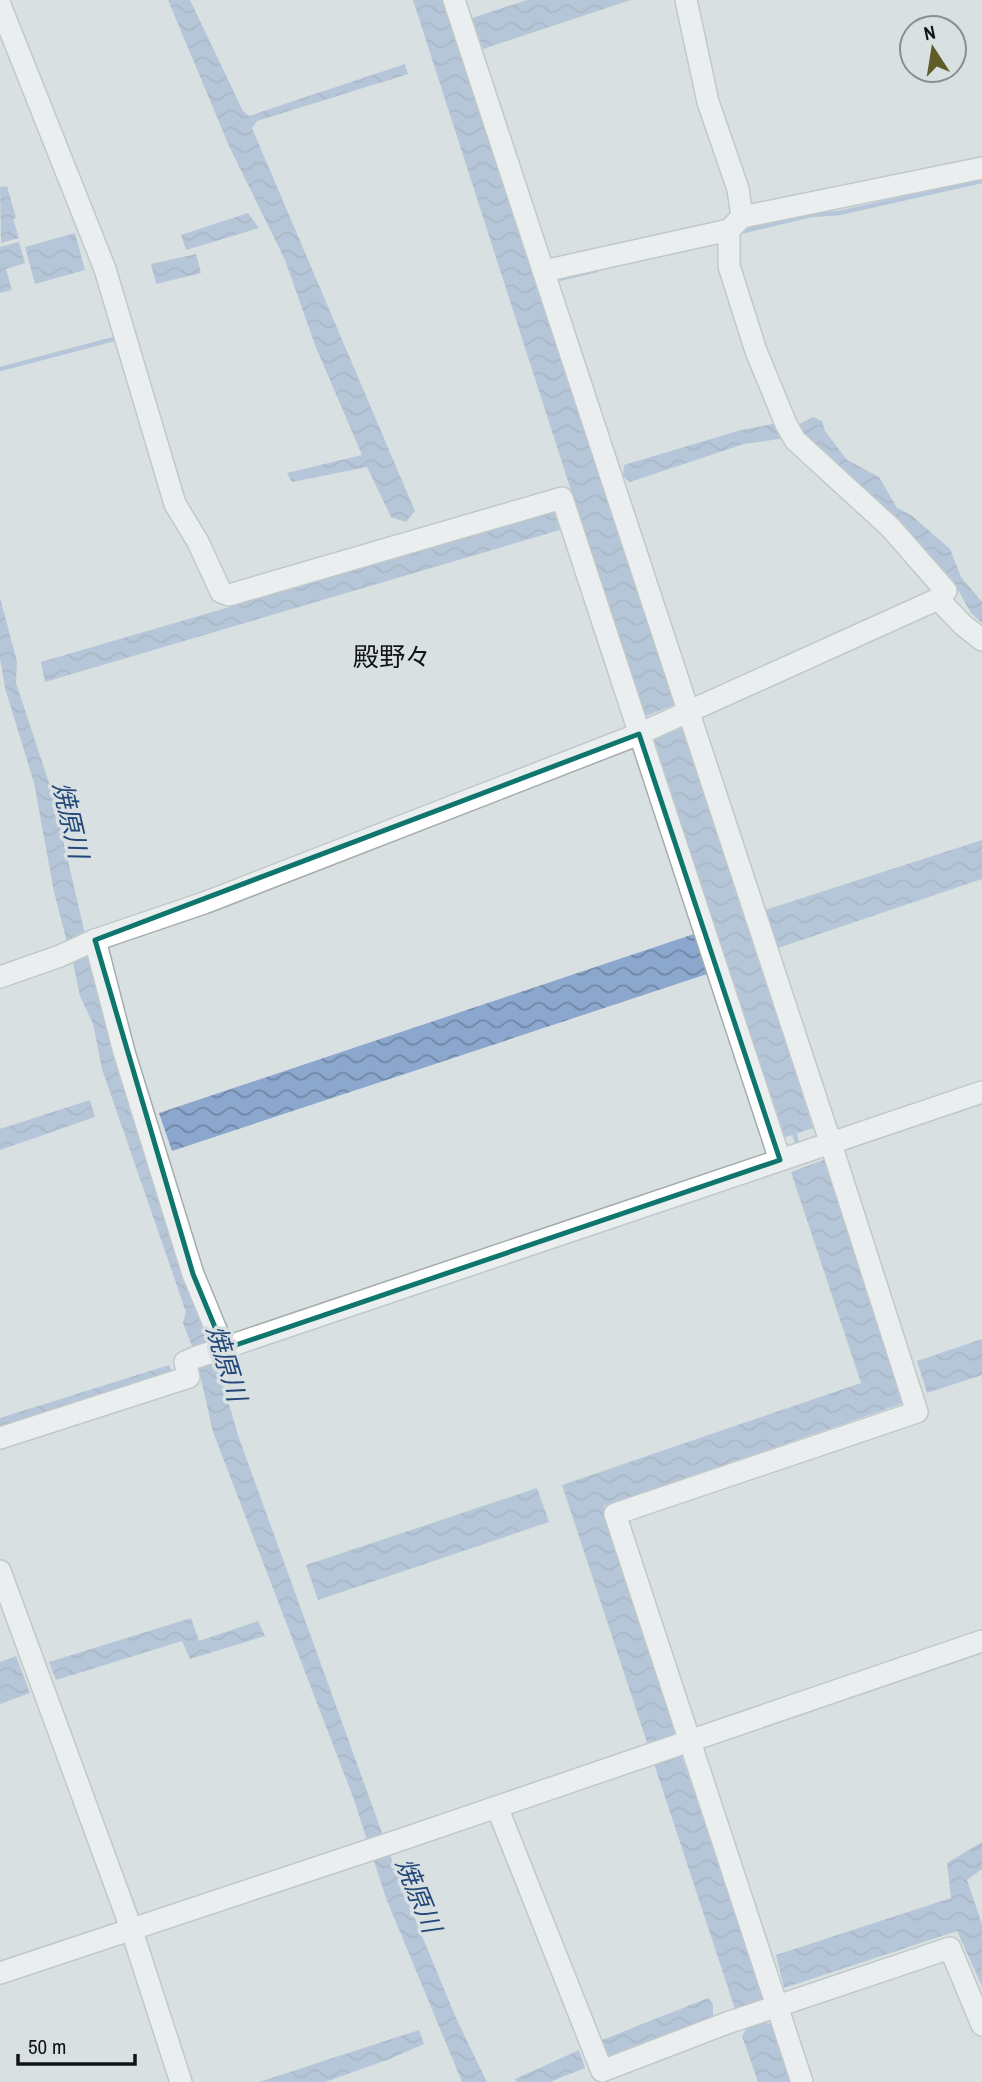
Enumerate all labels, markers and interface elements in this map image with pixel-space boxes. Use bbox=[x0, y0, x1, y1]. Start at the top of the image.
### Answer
north arrow bbox=[898, 14, 968, 84]
text: N bbox=[921, 18, 938, 46]
district label: 殿野々 bbox=[353, 639, 431, 674]
water label: 焼原川 bbox=[45, 778, 97, 865]
water label: 焼原川 bbox=[199, 1321, 256, 1408]
water label: 焼原川 bbox=[388, 1852, 451, 1940]
scale bar bbox=[18, 2022, 135, 2066]
text: 50 m bbox=[28, 2032, 66, 2061]

